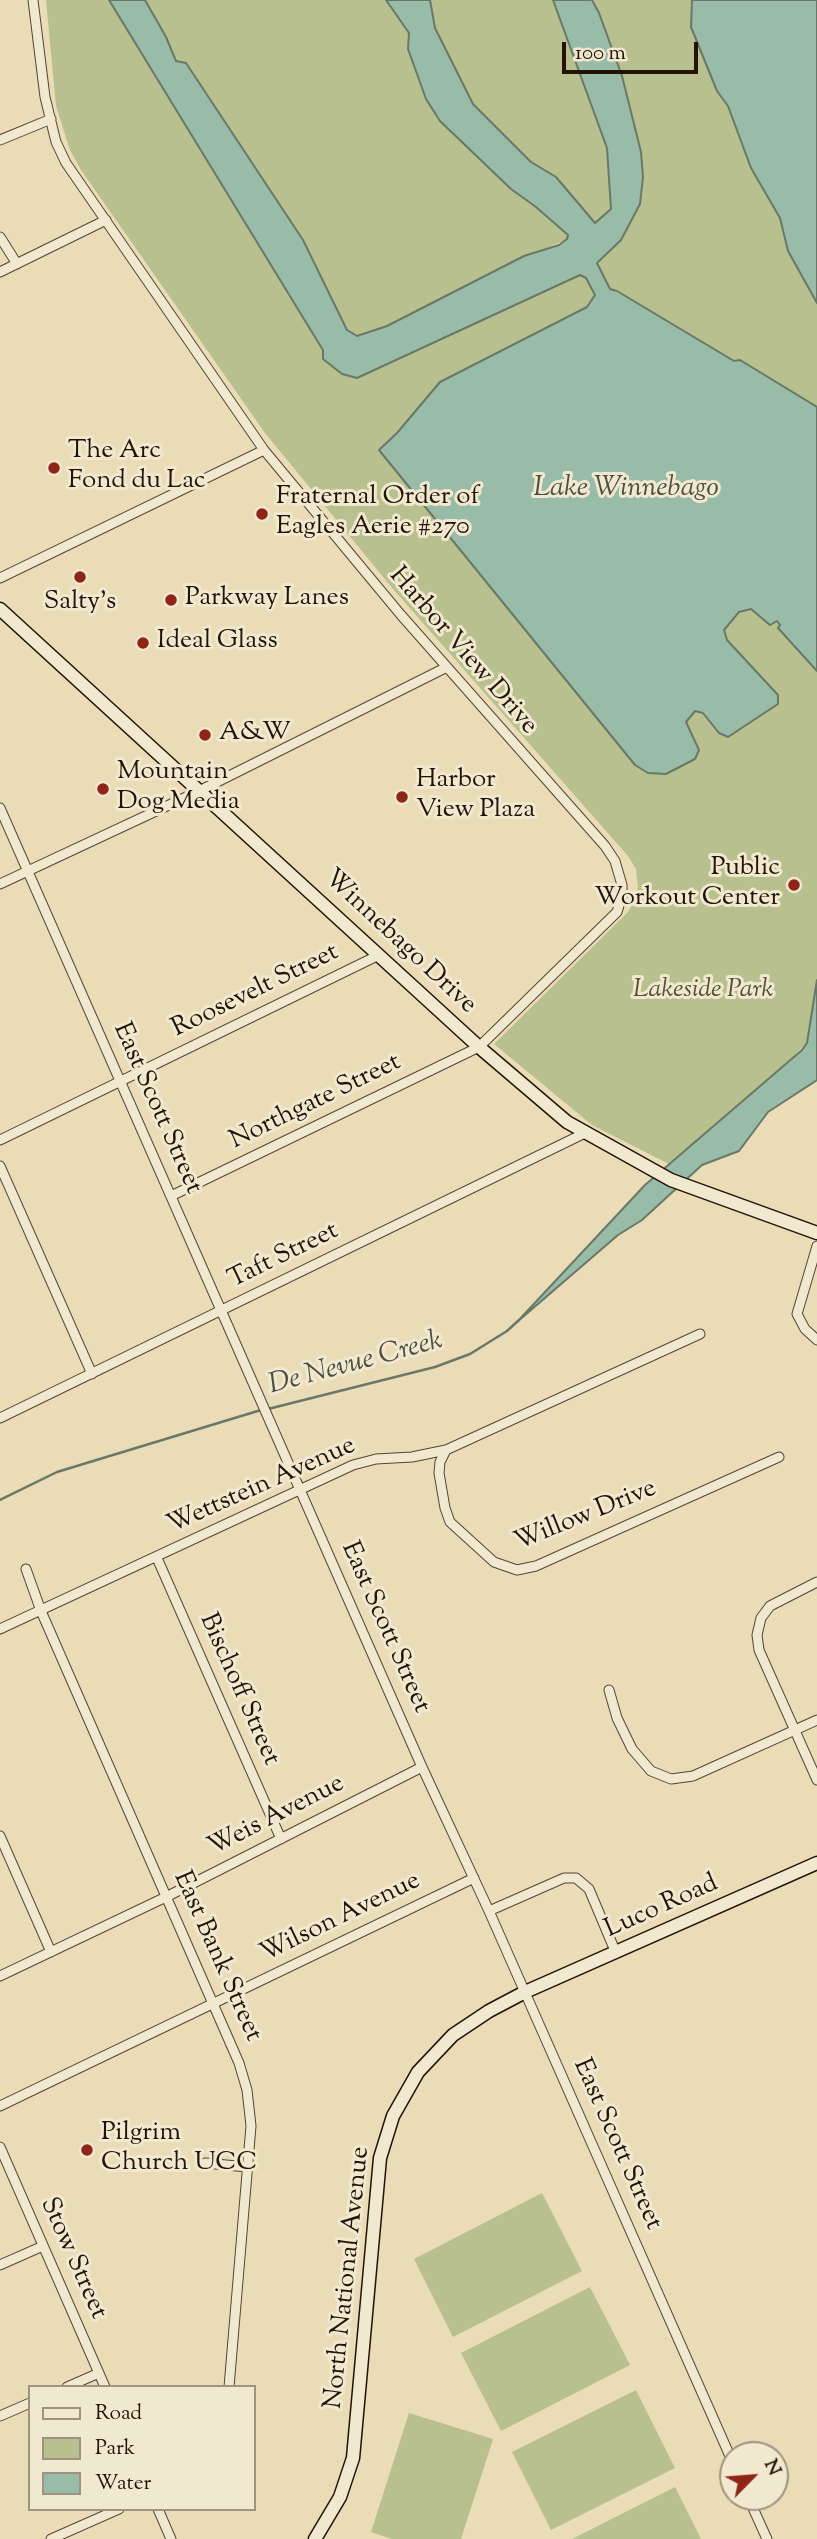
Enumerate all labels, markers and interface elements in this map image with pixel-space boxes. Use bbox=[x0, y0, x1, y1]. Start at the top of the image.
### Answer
scale bar bbox=[565, 28, 702, 72]
text: 100 m bbox=[575, 39, 626, 69]
place label: The Arc Fond du Lac bbox=[68, 437, 206, 498]
marker: The Arc Fond du Lac bbox=[46, 460, 62, 476]
water label: Lake Winnebago bbox=[533, 473, 719, 507]
place label: Fraternal Order of Eagles Aerie #270 bbox=[276, 483, 479, 544]
marker: Fraternal Order of Eagles Aerie #270 bbox=[254, 506, 270, 522]
street label: Harbor View Drive bbox=[381, 562, 543, 742]
marker: Salty's bbox=[72, 569, 88, 585]
place label: Parkway Lanes bbox=[185, 584, 349, 616]
place label: Salty's bbox=[44, 588, 116, 620]
marker: Parkway Lanes bbox=[163, 592, 179, 608]
place label: Ideal Glass bbox=[157, 627, 278, 659]
marker: Ideal Glass bbox=[135, 635, 151, 651]
place label: A&W bbox=[219, 719, 291, 751]
marker: A&W bbox=[197, 727, 213, 743]
place label: Mountain Dog Media bbox=[117, 758, 240, 820]
place label: Harbor View Plaza bbox=[416, 766, 535, 828]
marker: Mountain Dog Media bbox=[95, 781, 111, 797]
marker: Harbor View Plaza bbox=[394, 789, 410, 805]
place label: Public Workout Center bbox=[594, 854, 780, 916]
street label: Winnebago Drive bbox=[316, 864, 482, 1022]
marker: Public Workout Center bbox=[786, 877, 802, 893]
street label: Roosevelt Street bbox=[168, 938, 344, 1046]
park label: Lakeside Park bbox=[633, 976, 773, 1008]
street label: East Scott Street bbox=[104, 1019, 208, 1199]
street label: Northgate Street bbox=[225, 1048, 407, 1158]
street label: Taft Street bbox=[224, 1217, 344, 1297]
water label: De Nevue Creek bbox=[265, 1326, 447, 1404]
street label: Wettstein Avenue bbox=[163, 1432, 361, 1542]
street label: Willow Drive bbox=[511, 1474, 661, 1560]
street label: East Scott Street bbox=[332, 1538, 436, 1718]
street label: Bischoff Street bbox=[191, 1609, 285, 1771]
street label: Weis Avenue bbox=[204, 1769, 350, 1865]
street label: East Bank Street bbox=[165, 1867, 267, 2047]
street label: Wilson Avenue bbox=[256, 1867, 426, 1971]
street label: Luco Road bbox=[601, 1869, 723, 1947]
street label: East Scott Street bbox=[564, 2055, 668, 2235]
place label: Pilgrim Church UCC bbox=[101, 2119, 257, 2180]
marker: Pilgrim Church UCC bbox=[79, 2142, 95, 2158]
street label: North National Avenue bbox=[320, 2145, 378, 2411]
street label: Stow Street bbox=[31, 2193, 113, 2325]
legend bbox=[28, 2385, 256, 2511]
text: Road bbox=[95, 2399, 142, 2429]
text: Park bbox=[95, 2434, 135, 2464]
north arrow bbox=[719, 2441, 789, 2511]
text: N bbox=[756, 2455, 787, 2480]
text: Water bbox=[95, 2469, 151, 2499]

